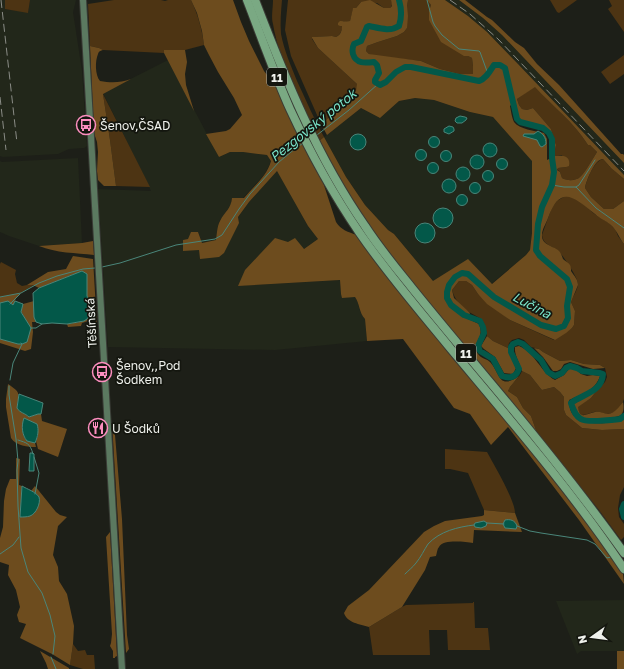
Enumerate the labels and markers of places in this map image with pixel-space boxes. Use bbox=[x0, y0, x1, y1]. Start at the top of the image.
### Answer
bus stop icon: Šenov,ČSAD bbox=[75, 114, 97, 136]
place label: Šenov,ČSAD bbox=[100, 118, 171, 133]
place label: Šenov,,Pod Šodkem bbox=[116, 358, 181, 387]
bus stop icon: Šenov,,Pod Šodkem bbox=[91, 361, 113, 383]
restaurant icon: U Šodků bbox=[87, 417, 109, 439]
place label: U Šodků bbox=[112, 421, 160, 436]

